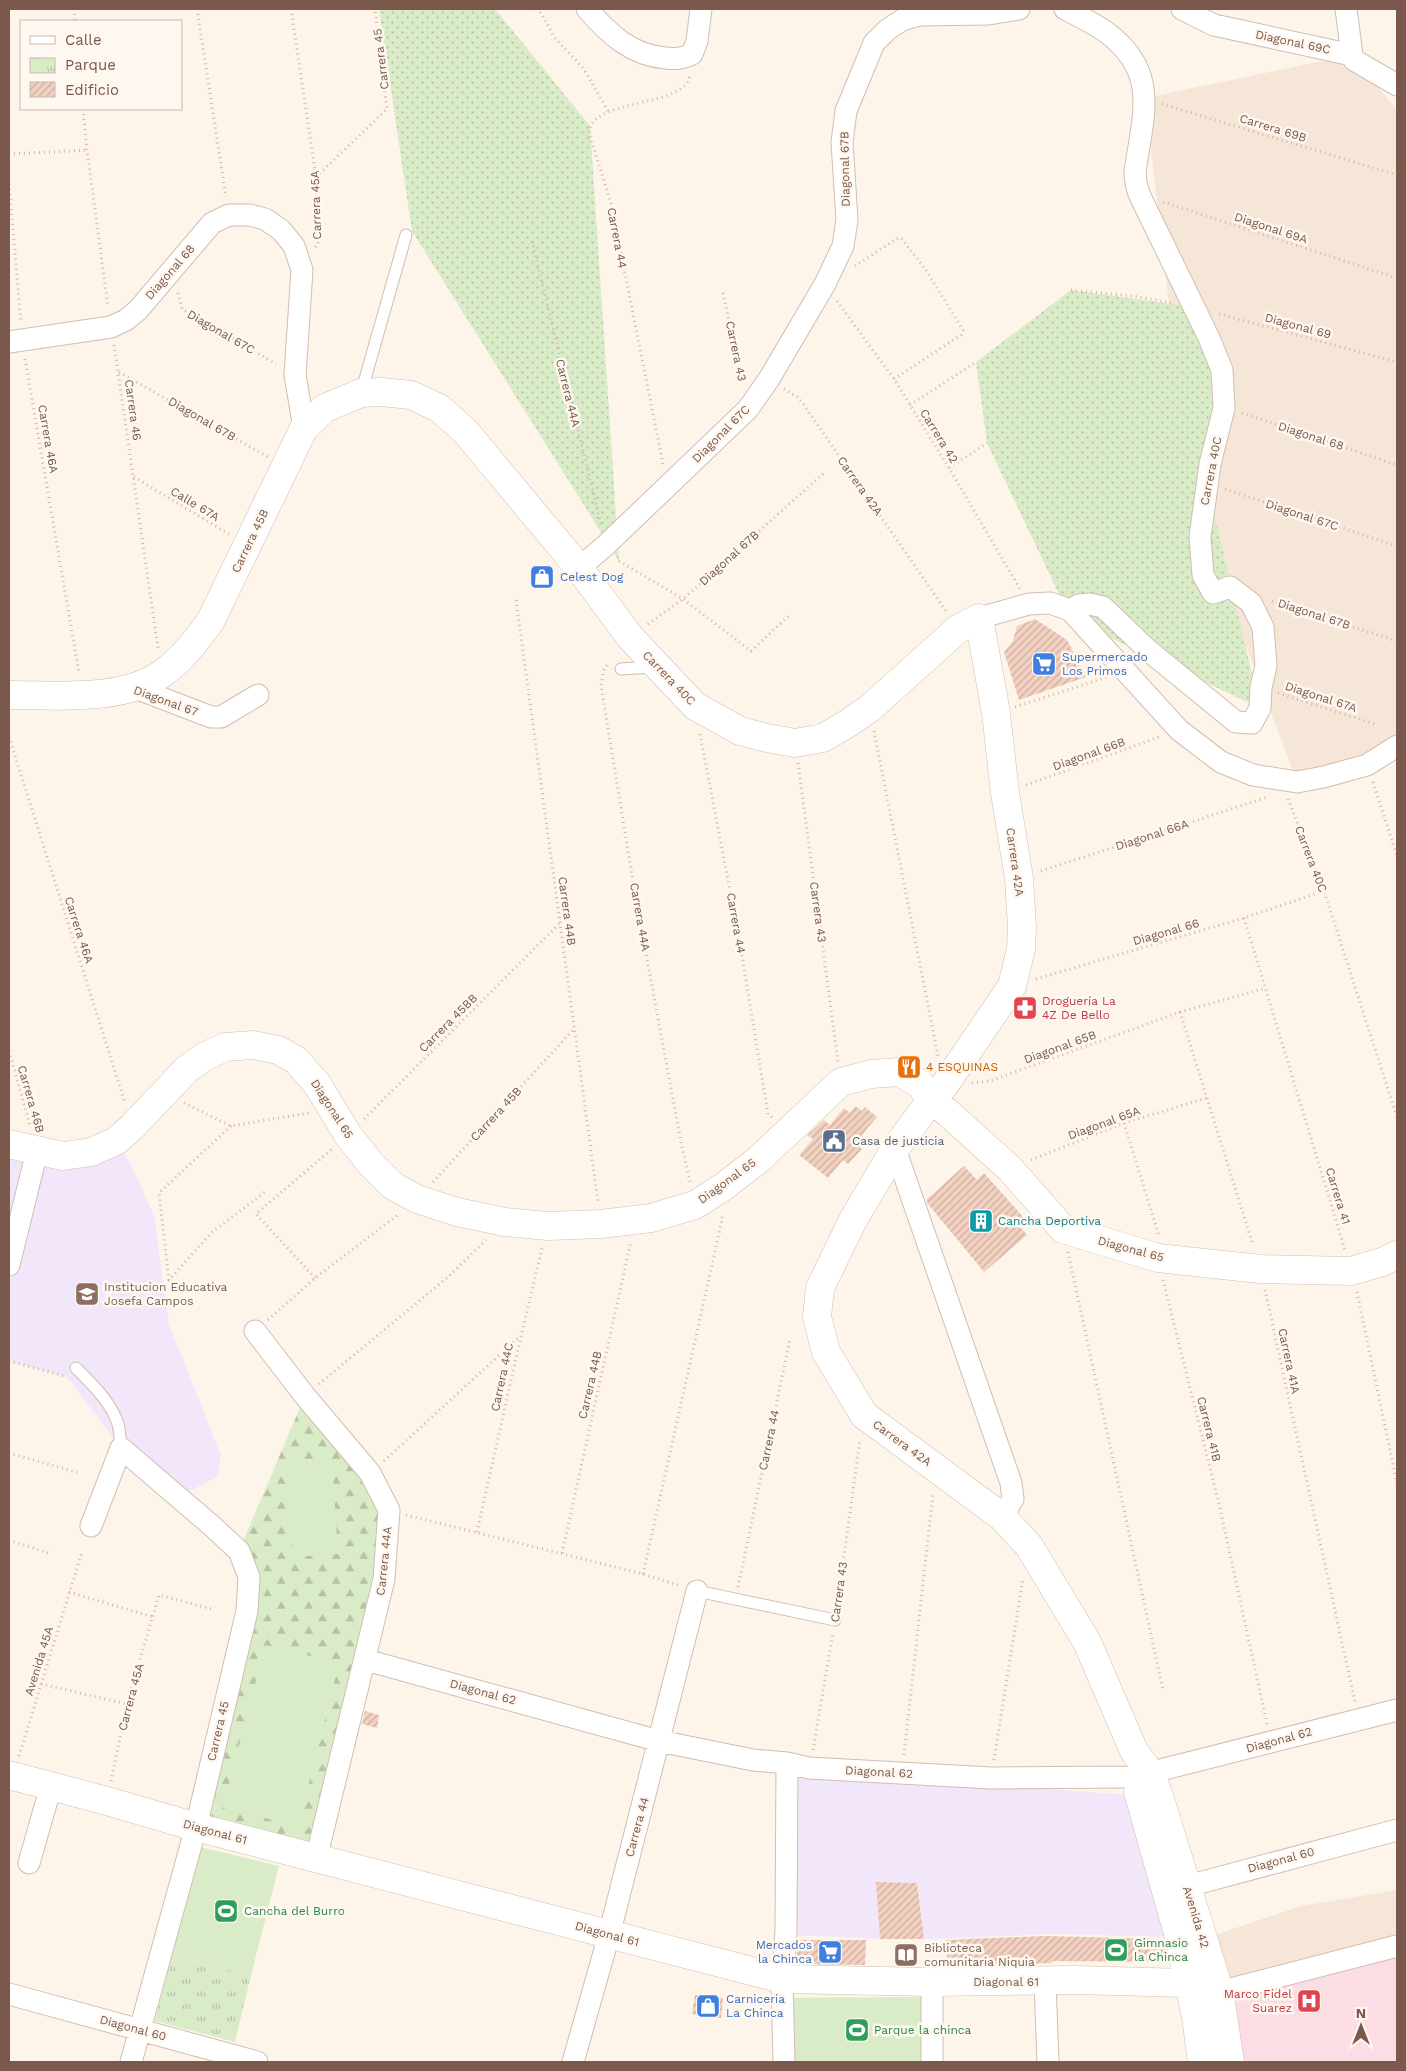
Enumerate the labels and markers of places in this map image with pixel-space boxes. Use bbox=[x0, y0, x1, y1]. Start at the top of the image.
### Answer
shop icon: Celest Dog bbox=[529, 564, 555, 590]
place label: Celest Dog bbox=[560, 570, 624, 584]
place label: Supermercado Los Primos bbox=[1062, 650, 1148, 678]
supermarket icon: Supermercado Los Primos bbox=[1031, 651, 1057, 677]
place label: Droguería La 4Z De Bello bbox=[1042, 994, 1116, 1022]
pharmacy icon: Droguería La 4Z De Bello bbox=[1012, 995, 1038, 1021]
restaurant icon: 4 ESQUINAS bbox=[896, 1054, 922, 1080]
place label: 4 ESQUINAS bbox=[926, 1060, 998, 1074]
public building icon: Casa de justicia bbox=[821, 1128, 847, 1154]
place label: Casa de justicia bbox=[852, 1134, 945, 1148]
building icon: Cancha Deportiva bbox=[968, 1208, 994, 1234]
place label: Cancha Deportiva bbox=[998, 1214, 1101, 1228]
place label: Institucion Educativa Josefa Campos bbox=[104, 1280, 227, 1308]
school or university icon: Institucion Educativa Josefa Campos bbox=[74, 1281, 100, 1307]
sports icon: Cancha del Burro bbox=[213, 1898, 239, 1924]
place label: Cancha del Burro bbox=[244, 1904, 345, 1918]
place label: Gimnasio la Chinca bbox=[1134, 1936, 1188, 1964]
sports icon: Gimnasio la Chinca bbox=[1103, 1937, 1129, 1963]
place label: Mercados la Chinca bbox=[756, 1938, 812, 1966]
supermarket icon: Mercados la Chinca bbox=[817, 1939, 843, 1965]
place label: Biblioteca comunitaria Niquia bbox=[924, 1941, 1035, 1969]
library icon: Biblioteca comunitaria Niquia bbox=[893, 1942, 919, 1968]
place label: Marco Fidel Suarez bbox=[1224, 1987, 1292, 2015]
hospital icon: Marco Fidel Suarez bbox=[1296, 1988, 1322, 2014]
place label: Carniceria La Chinca bbox=[726, 1992, 785, 2020]
shop icon: Carniceria La Chinca bbox=[695, 1993, 721, 2019]
sports icon: Parque la chinca bbox=[844, 2017, 870, 2043]
place label: Parque la chinca bbox=[874, 2023, 972, 2037]

